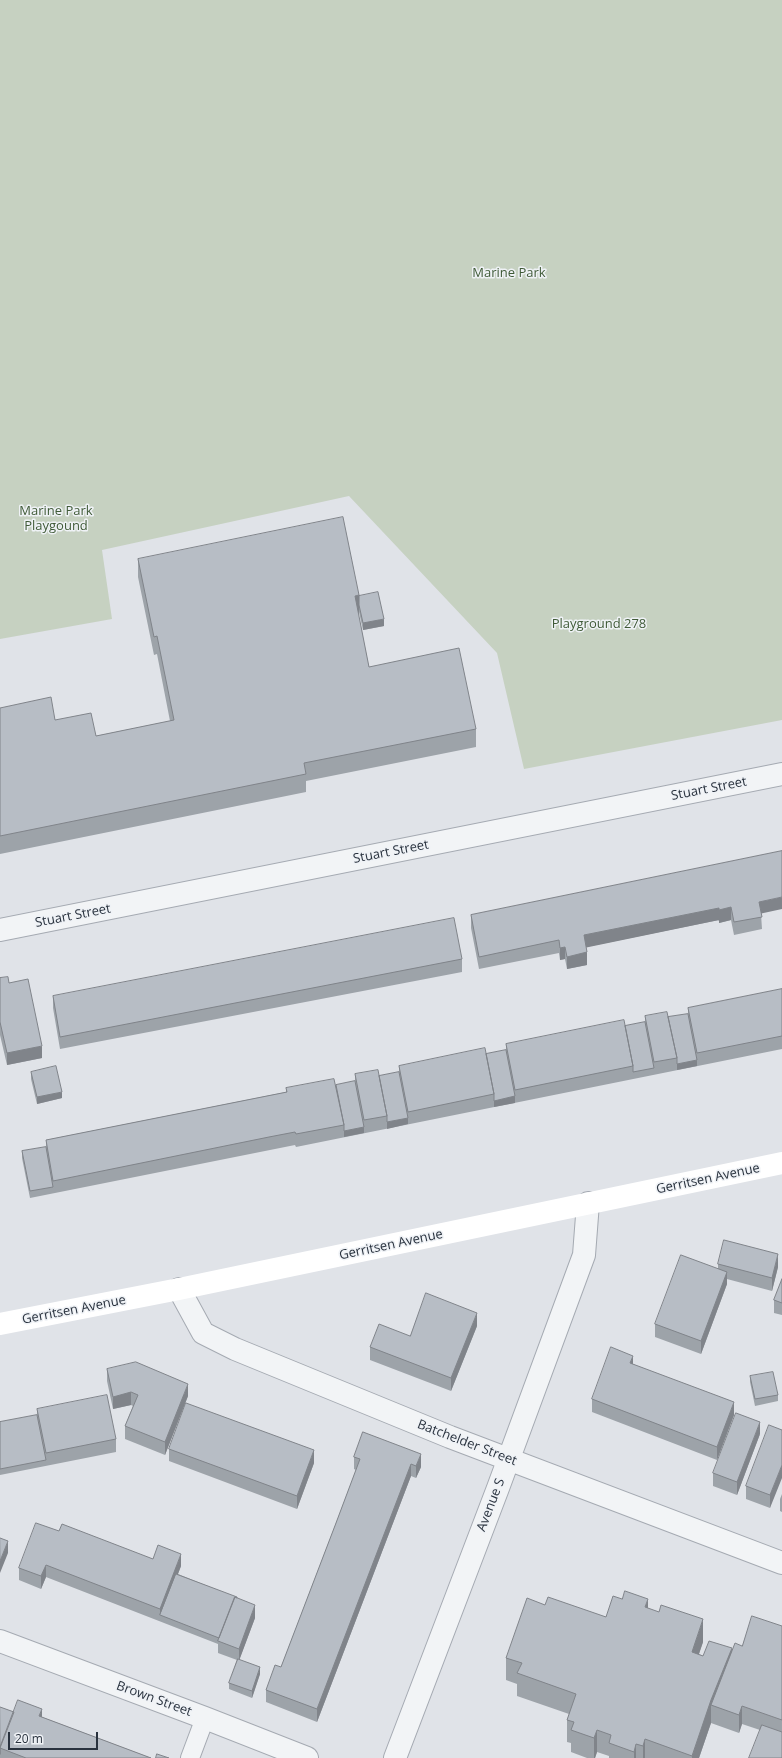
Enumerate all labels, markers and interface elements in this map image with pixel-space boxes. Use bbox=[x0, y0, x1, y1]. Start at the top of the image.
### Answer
park label: Marine Park bbox=[472, 265, 546, 281]
park label: Marine Park Playgound bbox=[19, 503, 93, 534]
park label: Playground 278 bbox=[552, 616, 646, 632]
street label: Stuart Street bbox=[670, 774, 748, 804]
street label: Stuart Street bbox=[352, 837, 430, 867]
street label: Stuart Street bbox=[34, 901, 112, 931]
street label: Gerritsen Avenue bbox=[655, 1160, 761, 1198]
street label: Gerritsen Avenue bbox=[338, 1226, 444, 1264]
street label: Gerritsen Avenue bbox=[21, 1292, 127, 1328]
street label: Batchelder Street bbox=[415, 1417, 519, 1469]
street label: Avenue S bbox=[474, 1476, 508, 1534]
street label: Brown Street bbox=[114, 1678, 194, 1720]
scale bar bbox=[10, 1724, 100, 1750]
text: 20 m bbox=[15, 1730, 43, 1747]

